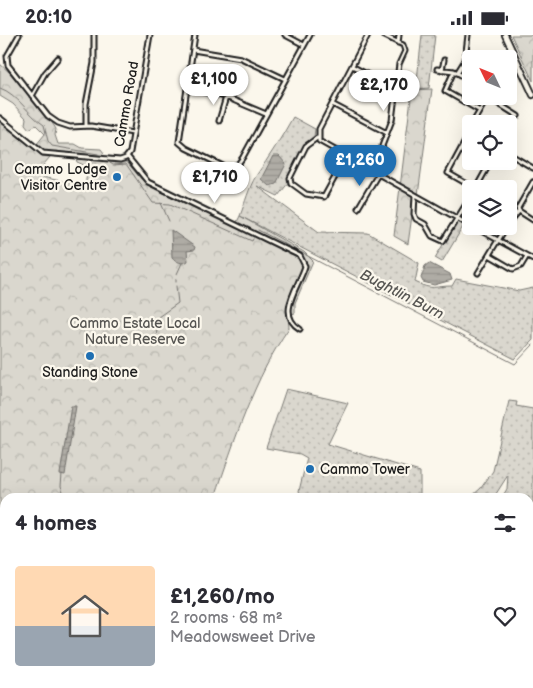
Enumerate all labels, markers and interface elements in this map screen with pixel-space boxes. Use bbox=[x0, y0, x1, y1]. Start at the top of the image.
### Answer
text: 20:10 bbox=[25, 6, 72, 29]
north arrow bbox=[462, 50, 518, 105]
map controls bbox=[462, 50, 517, 235]
street label: Cammo Road bbox=[111, 60, 142, 148]
pin: £1,100 bbox=[173, 63, 255, 106]
pin: £2,170 bbox=[343, 69, 425, 112]
text: £1,100 bbox=[191, 70, 237, 89]
text: £2,170 bbox=[360, 76, 408, 95]
button: locate bbox=[462, 115, 517, 170]
pin: £1,260 bbox=[319, 145, 401, 187]
text: £1,260 bbox=[335, 151, 385, 170]
place label: Cammo Lodge Visitor Centre bbox=[14, 161, 107, 194]
pin: £1,710 bbox=[174, 161, 256, 204]
text: £1,710 bbox=[192, 168, 238, 187]
marker: Cammo Lodge Visitor Centre bbox=[111, 171, 123, 183]
button: layers bbox=[462, 180, 517, 235]
water label: Bughtlin Burn bbox=[357, 265, 447, 324]
park label: Cammo Estate Local Nature Reserve bbox=[70, 315, 200, 348]
marker: Standing Stone bbox=[84, 350, 96, 362]
place label: Standing Stone bbox=[42, 364, 138, 381]
place label: Cammo Tower bbox=[320, 461, 411, 478]
marker: Cammo Tower bbox=[304, 463, 316, 475]
icon: filters bbox=[491, 509, 519, 537]
text: 4 homes bbox=[15, 511, 97, 536]
text: £1,260/mo bbox=[170, 584, 275, 609]
icon: home bbox=[55, 586, 115, 646]
icon: heart bbox=[491, 602, 519, 630]
text: 2 rooms · 68 m² bbox=[170, 609, 283, 628]
text: Meadowsweet Drive bbox=[170, 628, 316, 647]

